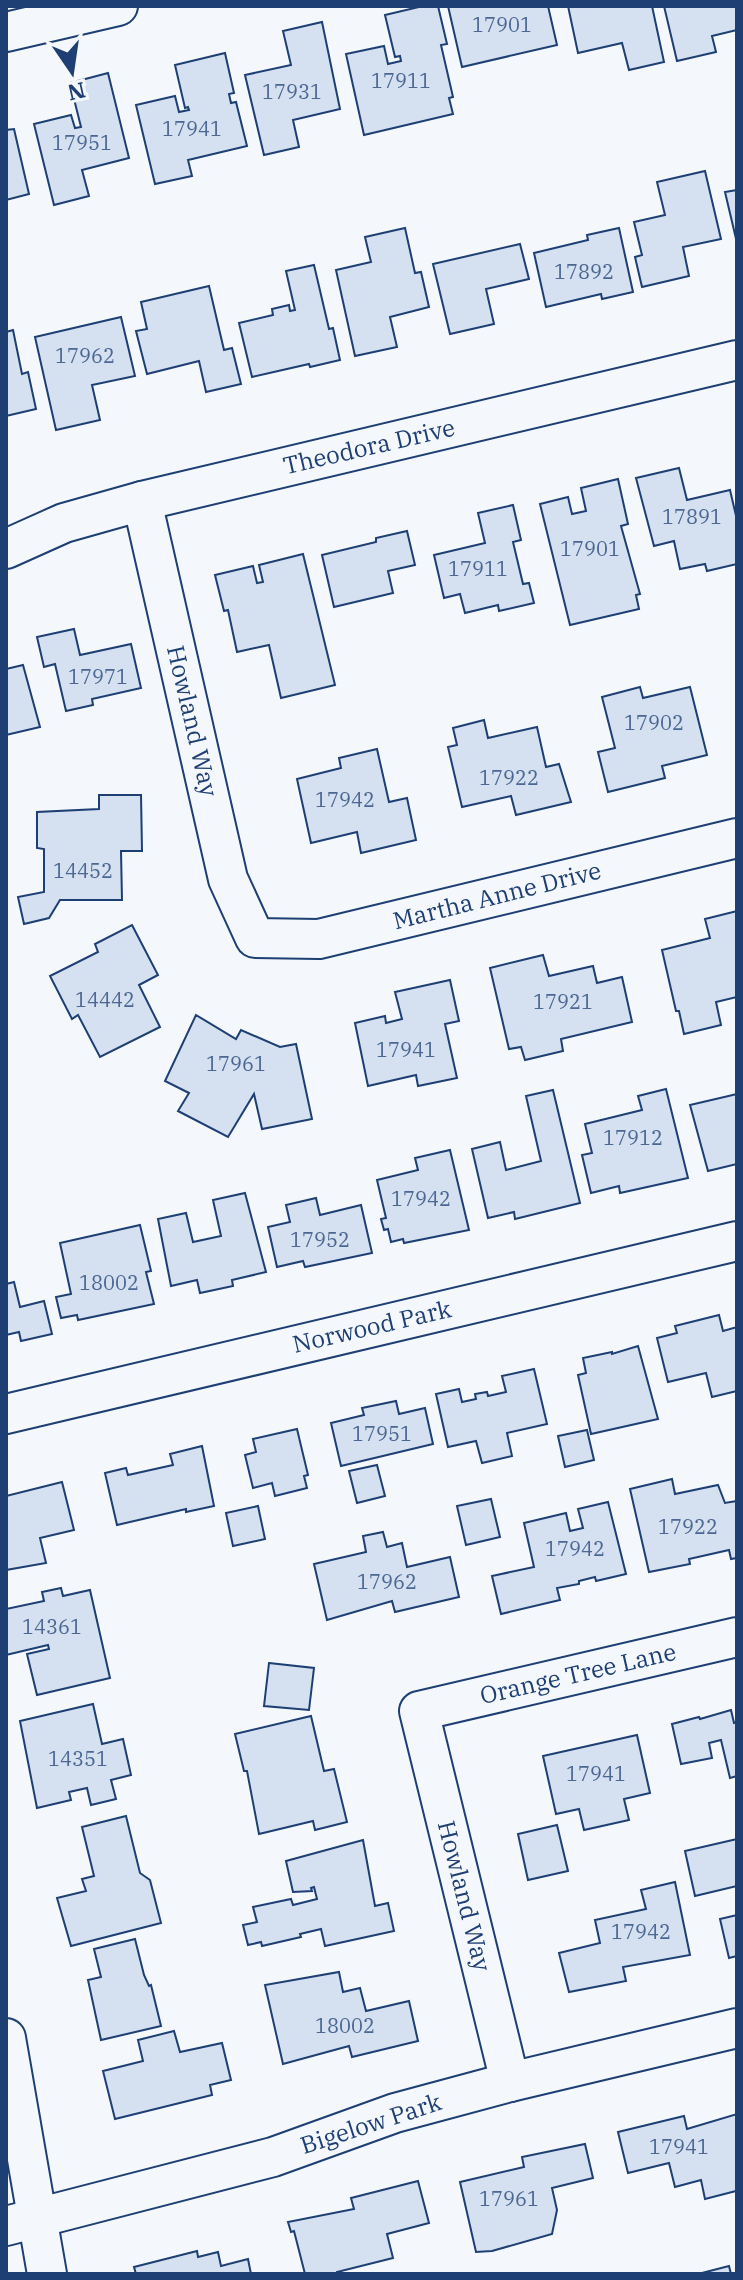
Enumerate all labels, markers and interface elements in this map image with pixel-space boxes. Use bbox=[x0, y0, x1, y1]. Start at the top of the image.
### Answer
house number: 17901 bbox=[472, 11, 532, 38]
north arrow bbox=[32, 32, 112, 112]
house number: 17911 bbox=[371, 67, 431, 94]
text: N bbox=[65, 76, 88, 108]
house number: 17931 bbox=[262, 78, 322, 105]
house number: 17941 bbox=[162, 115, 222, 142]
house number: 17951 bbox=[52, 129, 112, 156]
house number: 17892 bbox=[554, 258, 614, 285]
house number: 17962 bbox=[55, 342, 115, 369]
street label: Theodora Drive bbox=[280, 411, 458, 481]
house number: 17891 bbox=[662, 503, 722, 530]
house number: 17901 bbox=[560, 535, 620, 562]
house number: 17911 bbox=[448, 555, 508, 582]
street label: Howland Way bbox=[160, 642, 226, 800]
house number: 17971 bbox=[68, 663, 128, 690]
house number: 17902 bbox=[624, 709, 684, 736]
house number: 17922 bbox=[479, 764, 539, 791]
house number: 17942 bbox=[315, 786, 375, 813]
street label: Martha Anne Drive bbox=[389, 854, 604, 936]
house number: 14452 bbox=[53, 857, 113, 884]
house number: 14442 bbox=[75, 986, 135, 1013]
house number: 17921 bbox=[533, 988, 593, 1015]
house number: 17941 bbox=[376, 1036, 436, 1063]
house number: 17961 bbox=[206, 1050, 266, 1077]
house number: 17912 bbox=[603, 1124, 663, 1151]
house number: 17942 bbox=[391, 1185, 451, 1212]
house number: 17952 bbox=[290, 1226, 350, 1253]
house number: 18002 bbox=[79, 1269, 139, 1296]
street label: Norwood Park bbox=[289, 1292, 454, 1360]
house number: 17951 bbox=[352, 1420, 412, 1447]
house number: 17922 bbox=[658, 1513, 718, 1540]
house number: 17942 bbox=[545, 1535, 605, 1562]
house number: 17962 bbox=[357, 1568, 417, 1595]
house number: 14361 bbox=[22, 1613, 82, 1640]
street label: Orange Tree Lane bbox=[477, 1635, 679, 1711]
house number: 14351 bbox=[48, 1745, 108, 1772]
house number: 17941 bbox=[566, 1760, 626, 1787]
street label: Howland Way bbox=[431, 1817, 499, 1975]
house number: 17942 bbox=[611, 1918, 671, 1945]
house number: 18002 bbox=[315, 2012, 375, 2039]
street label: Bigelow Park bbox=[296, 2085, 445, 2161]
house number: 17941 bbox=[649, 2133, 709, 2160]
house number: 17961 bbox=[479, 2185, 539, 2212]

